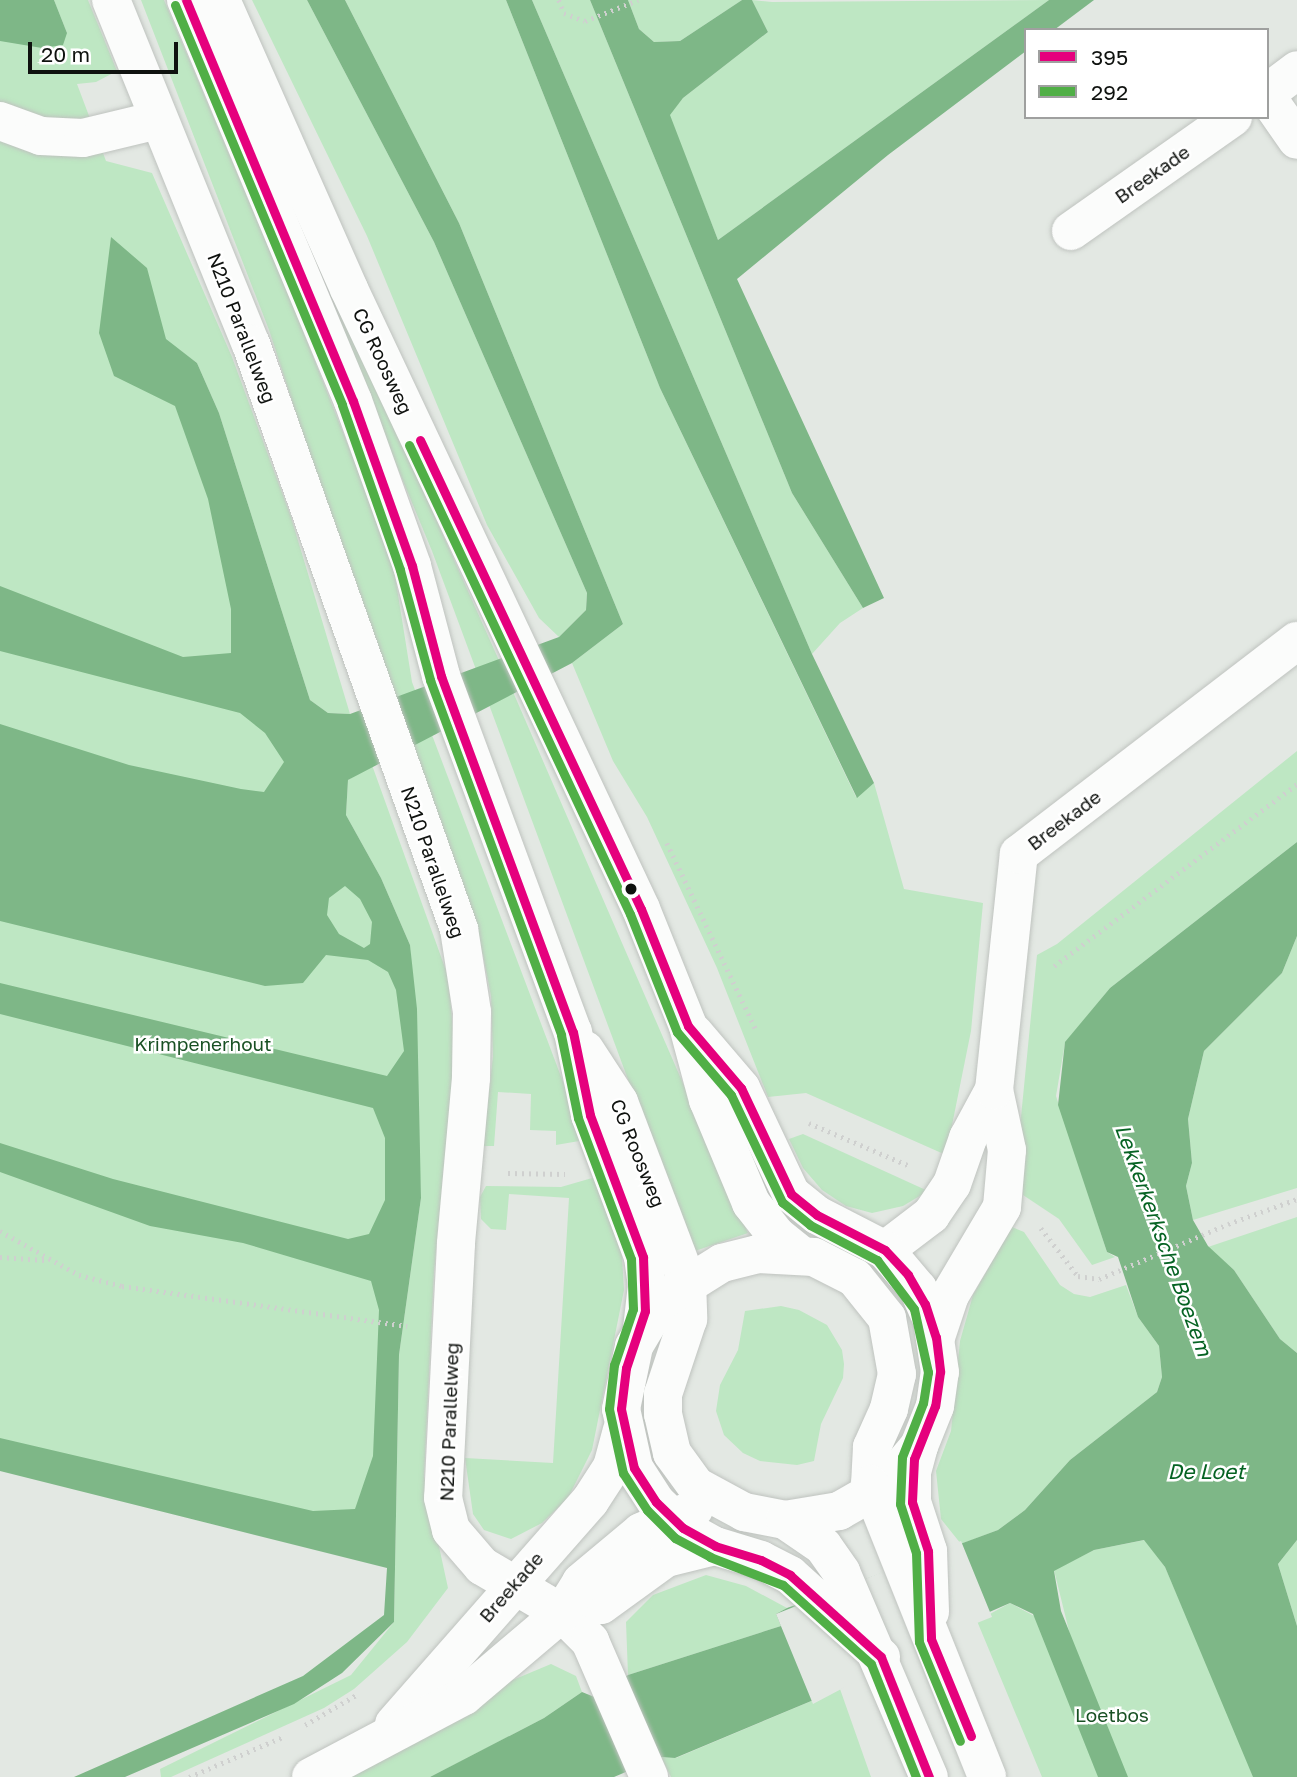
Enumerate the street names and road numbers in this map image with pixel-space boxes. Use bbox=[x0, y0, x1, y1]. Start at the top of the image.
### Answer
street label: Breekade bbox=[1110, 140, 1194, 208]
street label: N210 Parallelweg bbox=[203, 250, 281, 406]
street label: CG Roosweg bbox=[348, 304, 418, 418]
street label: N210 Parallelweg bbox=[396, 783, 470, 941]
street label: Breekade bbox=[1023, 785, 1105, 855]
street label: CG Roosweg bbox=[606, 1096, 670, 1210]
street label: N210 Parallelweg bbox=[435, 1342, 463, 1502]
street label: Breekade bbox=[474, 1547, 548, 1627]

